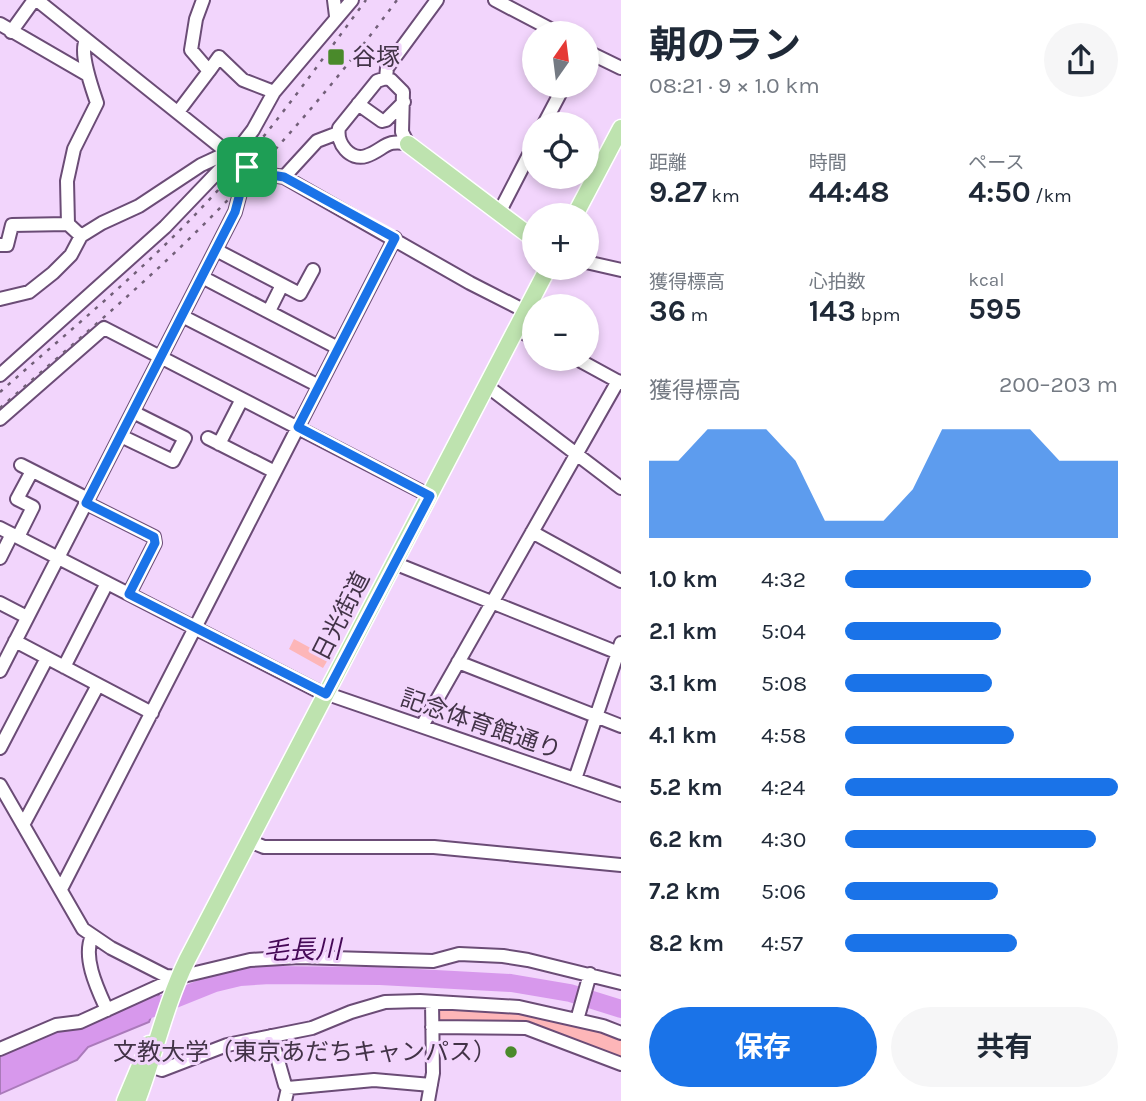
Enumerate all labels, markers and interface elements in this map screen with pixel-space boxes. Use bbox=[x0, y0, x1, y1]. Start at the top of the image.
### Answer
north arrow bbox=[522, 21, 598, 98]
map controls bbox=[522, 21, 599, 371]
text: 朝のラン bbox=[649, 23, 801, 68]
button: share bbox=[1044, 23, 1118, 97]
place label: 谷塚 bbox=[352, 43, 400, 71]
marker: 谷塚 bbox=[326, 47, 346, 67]
text: 08:21 · 9 × 1.0 km bbox=[649, 72, 820, 99]
button: locate bbox=[522, 112, 599, 189]
pin bbox=[217, 137, 277, 197]
icon: arrive bbox=[228, 148, 266, 186]
text: 距離 bbox=[649, 152, 687, 174]
text: 時間 bbox=[809, 152, 847, 174]
text: ペース bbox=[968, 152, 1024, 174]
text: 9.27 bbox=[649, 174, 707, 210]
text: 44:48 bbox=[809, 174, 890, 210]
text: 4:50 bbox=[968, 174, 1031, 210]
text: km bbox=[707, 185, 740, 207]
text: /km bbox=[1031, 185, 1072, 207]
button: + bbox=[522, 203, 599, 280]
text: kcal bbox=[968, 269, 1005, 291]
text: 獲得標高 bbox=[649, 271, 725, 293]
text: 心拍数 bbox=[809, 271, 866, 293]
text: 595 bbox=[968, 291, 1022, 327]
text: 36 bbox=[649, 293, 686, 329]
text: 143 bbox=[809, 293, 856, 329]
button: − bbox=[522, 294, 599, 371]
text: m bbox=[686, 304, 708, 326]
text: bpm bbox=[856, 304, 901, 326]
text: 200–203 m bbox=[999, 371, 1118, 398]
text: 獲得標高 bbox=[649, 377, 741, 404]
text: 1.0 km bbox=[649, 566, 718, 593]
text: 4:32 bbox=[761, 566, 806, 593]
street label: 日光街道 bbox=[307, 567, 375, 665]
text: 2.1 km bbox=[649, 618, 717, 645]
text: 5:04 bbox=[761, 618, 806, 645]
text: 3.1 km bbox=[649, 670, 718, 697]
text: 5:08 bbox=[761, 670, 807, 697]
street label: 記念体育館通り bbox=[397, 683, 565, 765]
text: 4.1 km bbox=[649, 722, 717, 749]
text: 4:58 bbox=[761, 722, 806, 749]
text: 5.2 km bbox=[649, 774, 723, 801]
text: 4:24 bbox=[761, 774, 805, 801]
text: 6.2 km bbox=[649, 826, 723, 853]
text: 4:30 bbox=[761, 826, 806, 853]
text: 7.2 km bbox=[649, 878, 721, 905]
text: 5:06 bbox=[761, 878, 806, 905]
text: 8.2 km bbox=[649, 930, 724, 957]
text: 4:57 bbox=[761, 930, 803, 957]
water label: 毛長川 bbox=[263, 934, 344, 966]
button: 保存 bbox=[649, 1007, 877, 1087]
button: 共有 bbox=[891, 1007, 1118, 1087]
place label: 文教大学（東京あだちキャンパス） bbox=[113, 1038, 497, 1066]
marker: 文教大学（東京あだちキャンパス） bbox=[503, 1044, 519, 1060]

